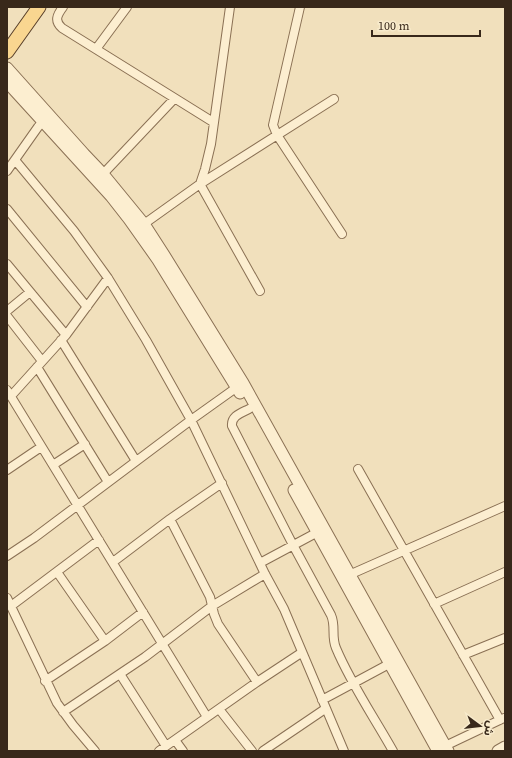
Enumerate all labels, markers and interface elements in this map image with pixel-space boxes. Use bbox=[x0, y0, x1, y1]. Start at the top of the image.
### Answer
scale bar bbox=[372, 12, 480, 38]
text: 100 m bbox=[378, 18, 410, 34]
north arrow bbox=[460, 706, 500, 746]
text: ش bbox=[480, 719, 498, 738]

